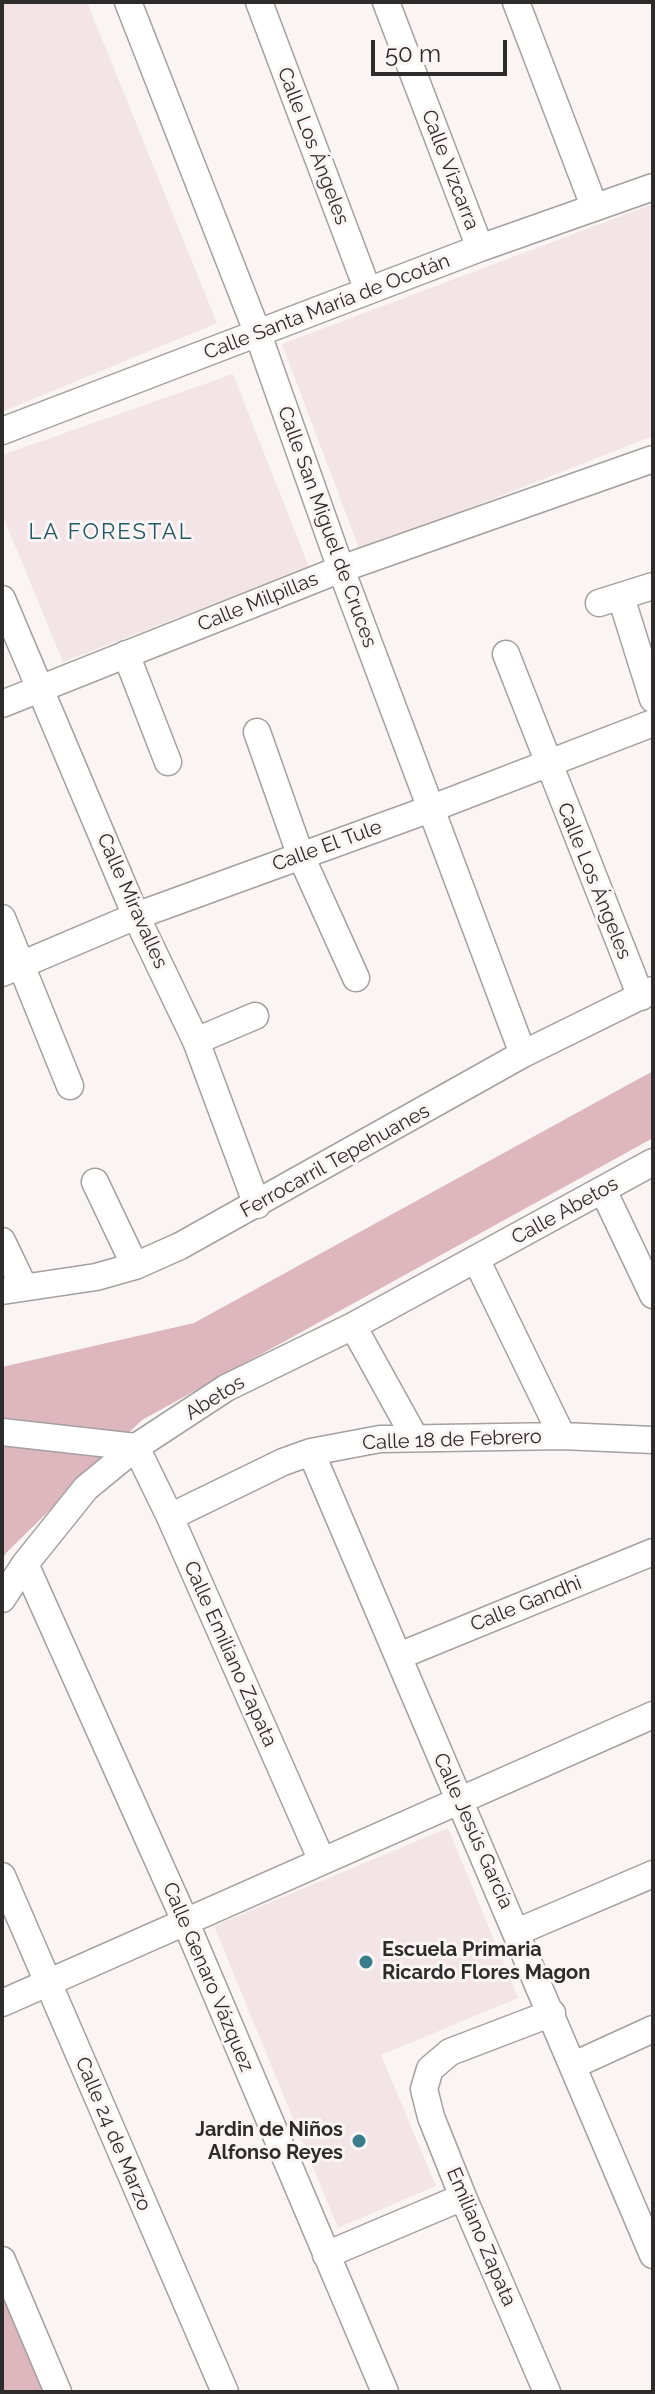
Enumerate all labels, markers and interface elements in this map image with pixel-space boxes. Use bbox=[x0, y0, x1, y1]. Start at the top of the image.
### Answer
scale bar bbox=[375, 24, 511, 74]
text: 50 m bbox=[385, 39, 441, 68]
street label: Calle Los Ángeles bbox=[272, 64, 354, 228]
street label: Calle Vizcarra bbox=[416, 107, 484, 233]
street label: Calle Santa María de Ocotán bbox=[201, 249, 453, 365]
street label: Calle San Miguel de Cruces bbox=[272, 403, 382, 651]
district label: LA FORESTAL bbox=[28, 519, 194, 545]
street label: Calle Milpillas bbox=[194, 567, 322, 637]
street label: Calle Los Ángeles bbox=[552, 799, 636, 963]
street label: Calle El Tule bbox=[269, 815, 385, 877]
street label: Calle Miravalles bbox=[91, 830, 173, 972]
street label: Ferrocarril Tepehuanes bbox=[236, 1099, 434, 1223]
street label: Calle Abetos bbox=[508, 1172, 622, 1250]
street label: Abetos bbox=[181, 1370, 249, 1426]
street label: Calle 18 de Febrero bbox=[362, 1425, 542, 1455]
street label: Calle Emiliano Zapata bbox=[178, 1557, 282, 1751]
street label: Calle Gandhi bbox=[467, 1571, 585, 1637]
street label: Calle Jesús García bbox=[428, 1749, 518, 1913]
street label: Calle Genaro Vázquez bbox=[157, 1879, 259, 2075]
place label: Escuela Primaria Ricardo Flores Magon bbox=[382, 1938, 590, 1985]
marker: Escuela Primaria Ricardo Flores Magon bbox=[357, 1953, 375, 1971]
street label: Calle 24 de Marzo bbox=[70, 2053, 156, 2215]
place label: Jardin de Niños Alfonso Reyes bbox=[195, 2118, 343, 2165]
marker: Jardin de Niños Alfonso Reyes bbox=[350, 2132, 368, 2150]
street label: Emiliano Zapata bbox=[441, 2164, 521, 2310]

